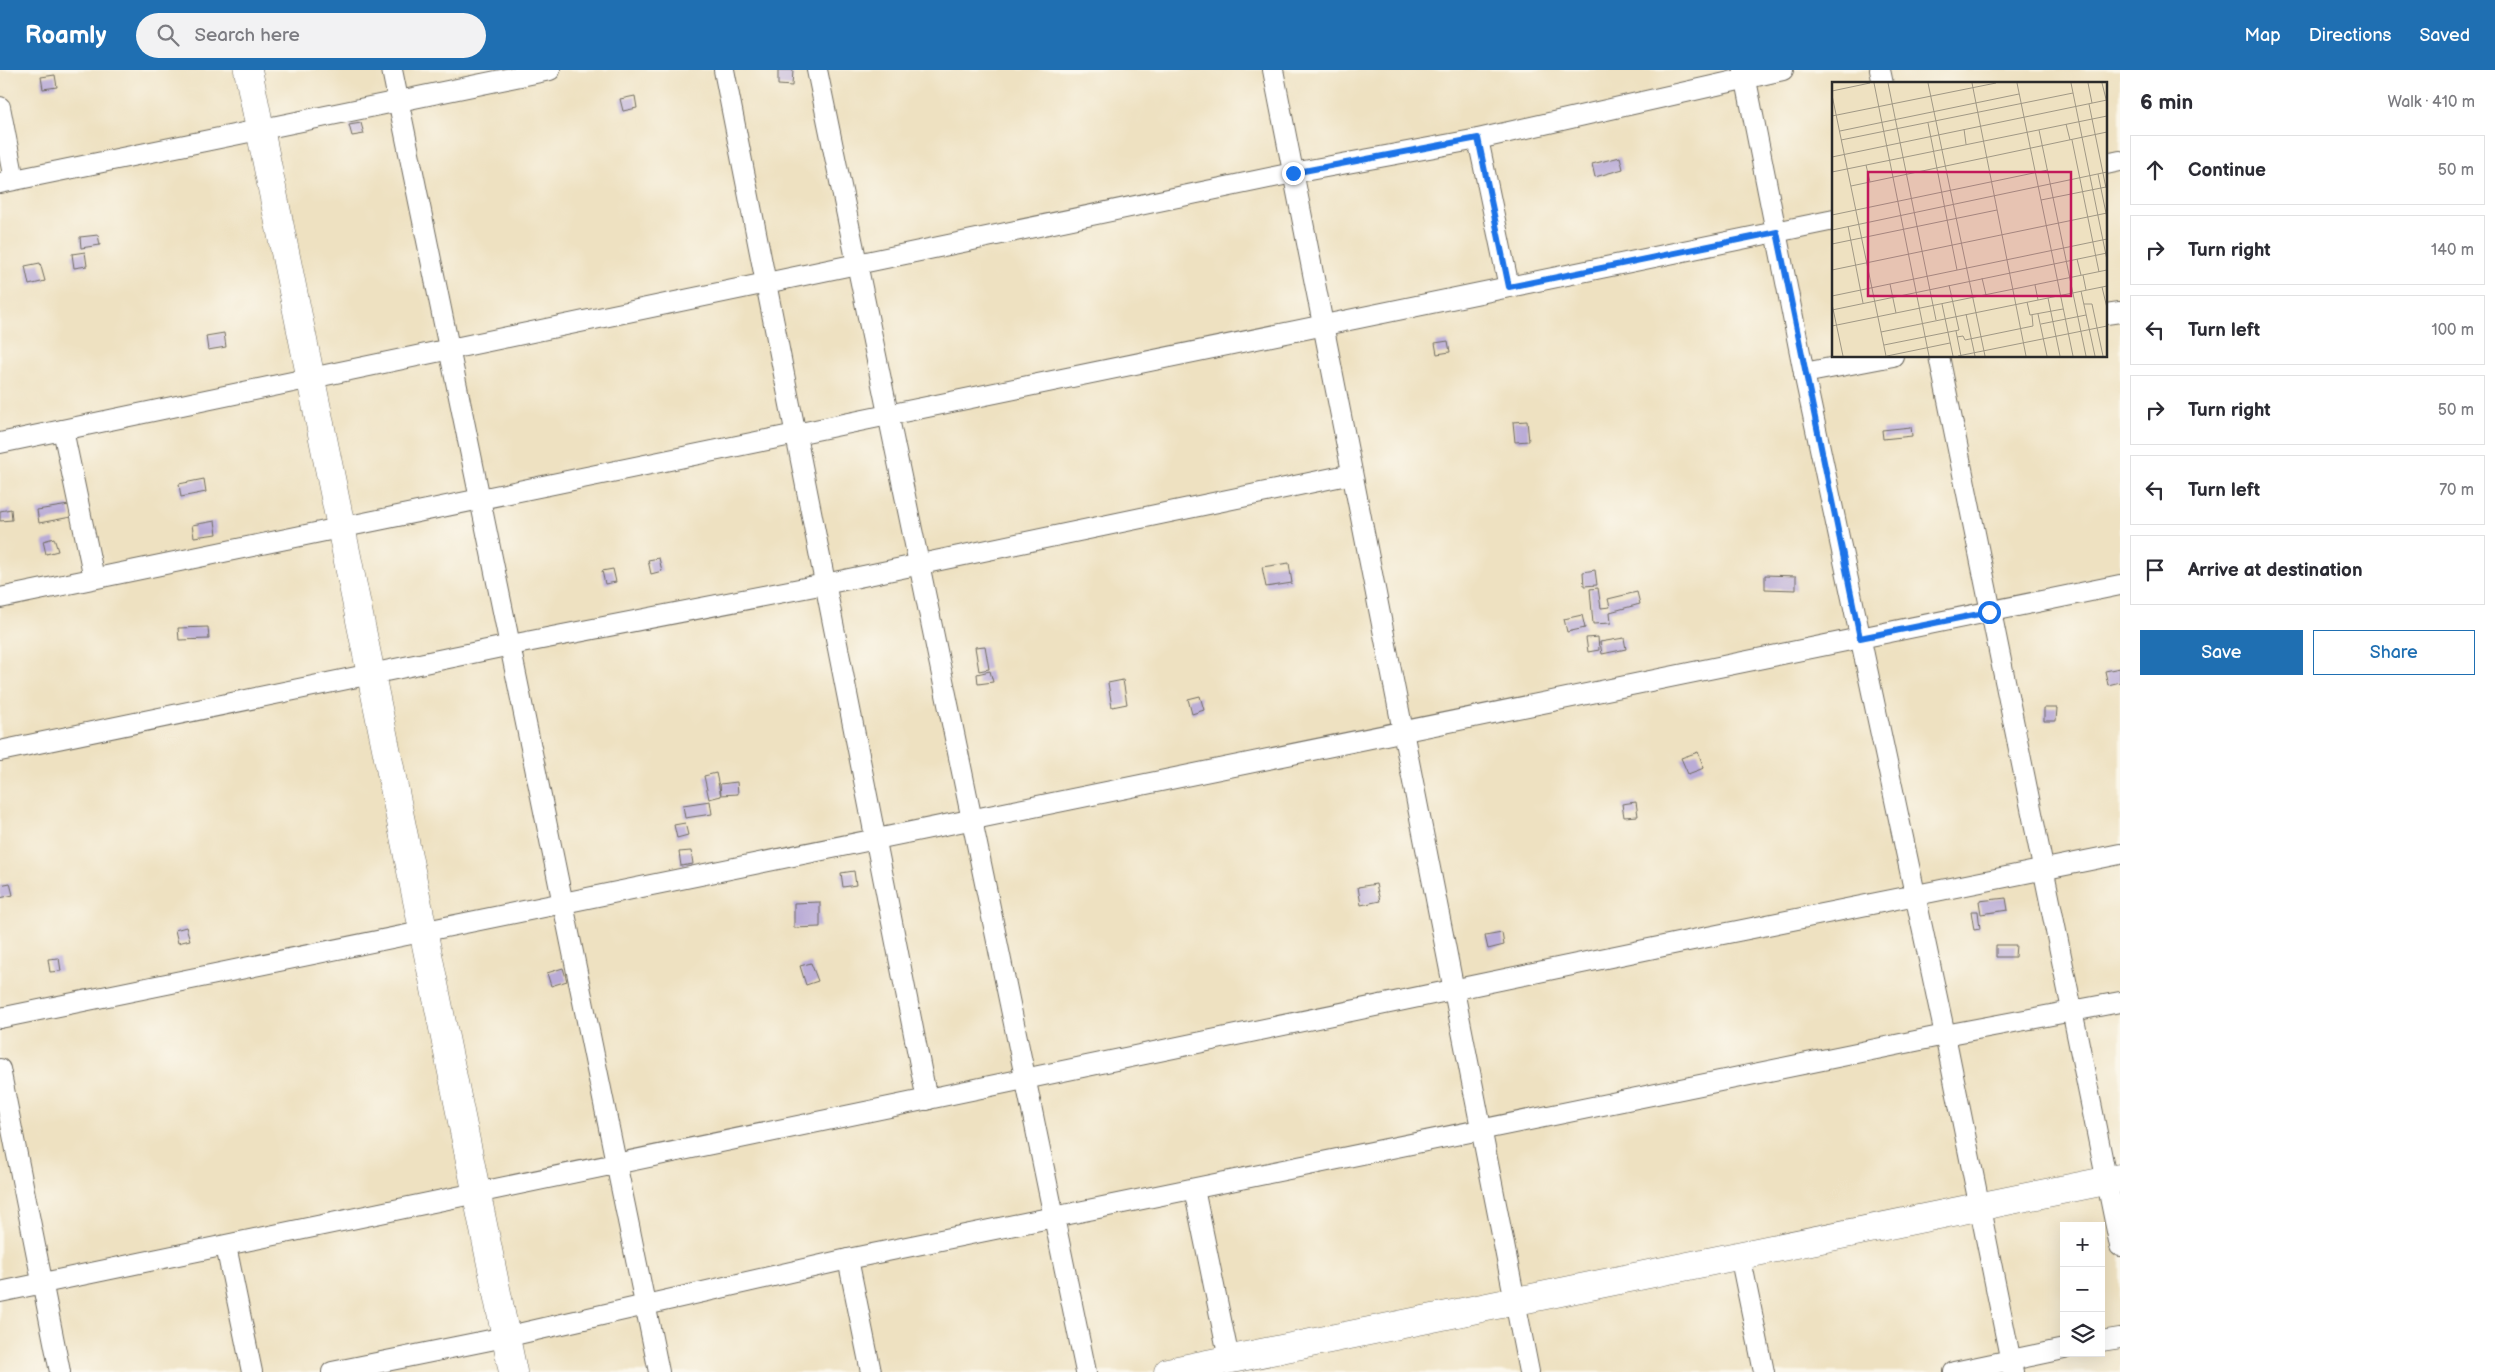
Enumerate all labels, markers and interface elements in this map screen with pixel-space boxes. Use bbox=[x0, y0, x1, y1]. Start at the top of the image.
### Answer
search box bbox=[136, 13, 486, 58]
text: Roamly bbox=[25, 21, 106, 50]
icon: search bbox=[154, 21, 182, 49]
text: Search here bbox=[194, 24, 300, 47]
text: Map bbox=[2245, 25, 2281, 46]
text: Directions bbox=[2309, 25, 2391, 46]
text: Saved bbox=[2419, 25, 2470, 46]
inset map bbox=[1832, 82, 2108, 358]
text: 6 min bbox=[2140, 90, 2193, 115]
text: Walk · 410 m bbox=[2388, 93, 2475, 112]
icon: ahead bbox=[2141, 156, 2169, 184]
text: Continue bbox=[2188, 159, 2266, 182]
text: 50 m bbox=[2438, 161, 2474, 180]
route end bbox=[1282, 162, 1305, 185]
icon: right bbox=[2141, 236, 2169, 264]
text: Turn right bbox=[2188, 239, 2271, 262]
text: 140 m bbox=[2431, 241, 2474, 260]
icon: left bbox=[2141, 316, 2169, 344]
text: Turn left bbox=[2188, 319, 2260, 342]
text: 100 m bbox=[2431, 321, 2474, 340]
icon: right bbox=[2141, 396, 2169, 424]
text: Turn right bbox=[2188, 399, 2271, 422]
text: 50 m bbox=[2438, 401, 2474, 420]
icon: left bbox=[2141, 476, 2169, 504]
text: Turn left bbox=[2188, 479, 2260, 502]
text: 70 m bbox=[2439, 481, 2474, 500]
icon: arrive bbox=[2141, 556, 2169, 584]
text: Arrive at destination bbox=[2188, 559, 2363, 582]
route start bbox=[1978, 601, 2001, 624]
button: Save bbox=[2140, 630, 2303, 675]
button: Share bbox=[2313, 630, 2475, 675]
map controls bbox=[2060, 1222, 2105, 1357]
button: + bbox=[2060, 1222, 2105, 1267]
button: − bbox=[2060, 1267, 2105, 1312]
button: layers bbox=[2060, 1312, 2105, 1357]

